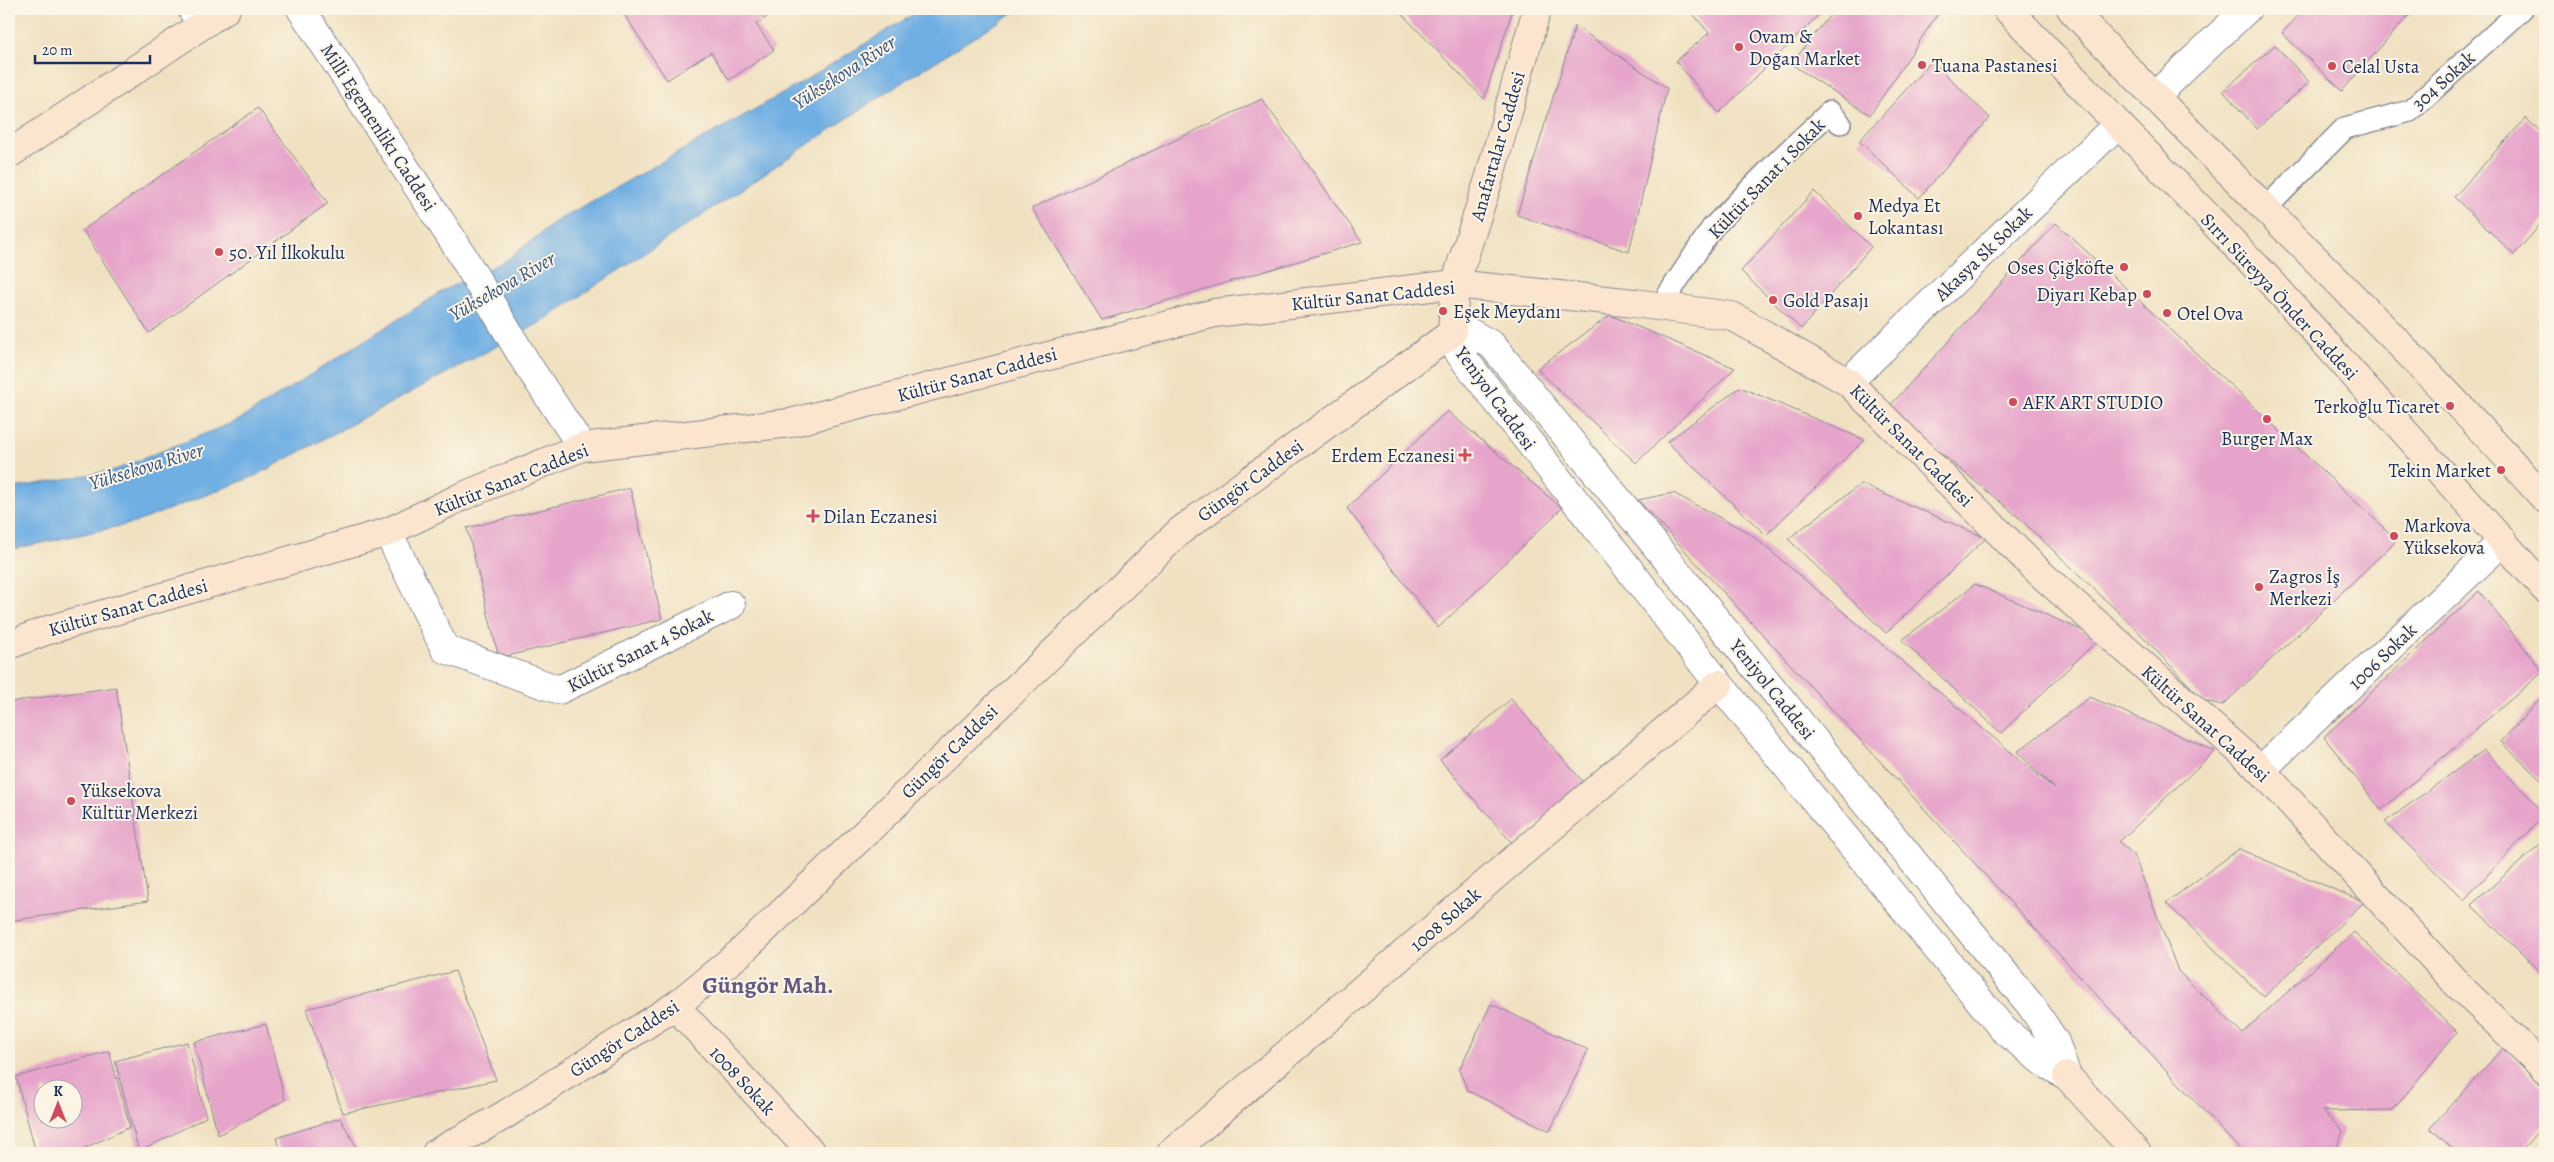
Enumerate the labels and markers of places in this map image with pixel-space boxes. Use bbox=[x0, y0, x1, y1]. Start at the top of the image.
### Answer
place label: Ovam & Doğan Market bbox=[1749, 24, 1860, 72]
marker: Ovam & Doğan Market bbox=[1733, 41, 1745, 53]
place label: Tuana Pastanesi bbox=[1932, 53, 2058, 79]
place label: Celal Usta bbox=[2342, 54, 2420, 80]
marker: Tuana Pastanesi bbox=[1916, 59, 1928, 71]
marker: Celal Usta bbox=[2326, 60, 2338, 72]
place label: Medya Et Lokantası bbox=[1868, 193, 1944, 241]
marker: Medya Et Lokantası bbox=[1852, 210, 1864, 222]
place label: 50. Yıl İlkokulu bbox=[229, 240, 346, 266]
marker: 50. Yıl İlkokulu bbox=[213, 246, 225, 258]
place label: Oses Çiğköfte bbox=[2008, 255, 2114, 281]
marker: Oses Çiğköfte bbox=[2118, 261, 2130, 273]
place label: Diyarı Kebap bbox=[2036, 282, 2137, 308]
place label: Gold Pasajı bbox=[1783, 288, 1869, 314]
marker: Diyarı Kebap bbox=[2141, 288, 2153, 300]
marker: Gold Pasajı bbox=[1767, 294, 1779, 306]
place label: Eşek Meydanı bbox=[1453, 299, 1561, 325]
place label: Otel Ova bbox=[2177, 301, 2244, 327]
marker: Eşek Meydanı bbox=[1437, 305, 1449, 317]
marker: Otel Ova bbox=[2161, 307, 2173, 319]
place label: AFK ART STUDIO bbox=[2022, 390, 2163, 416]
place label: Terkoğlu Ticaret bbox=[2315, 394, 2440, 420]
marker: AFK ART STUDIO bbox=[2007, 396, 2019, 408]
marker: Terkoğlu Ticaret bbox=[2444, 400, 2456, 412]
marker: Burger Max bbox=[2261, 413, 2273, 425]
place label: Burger Max bbox=[2221, 426, 2313, 452]
place label: Erdem Eczanesi bbox=[1331, 443, 1455, 469]
marker: Erdem Eczanesi bbox=[1459, 449, 1471, 461]
place label: Tekin Market bbox=[2388, 458, 2491, 484]
marker: Tekin Market bbox=[2495, 464, 2507, 476]
place label: Dilan Eczanesi bbox=[823, 504, 938, 530]
marker: Dilan Eczanesi bbox=[807, 510, 819, 522]
place label: Markova Yüksekova bbox=[2403, 513, 2485, 561]
marker: Markova Yüksekova bbox=[2388, 530, 2400, 542]
place label: Zagros İş Merkezi bbox=[2269, 564, 2340, 612]
marker: Zagros İş Merkezi bbox=[2253, 581, 2265, 593]
place label: Yüksekova Kültür Merkezi bbox=[80, 778, 198, 826]
marker: Yüksekova Kültür Merkezi bbox=[65, 795, 77, 807]

